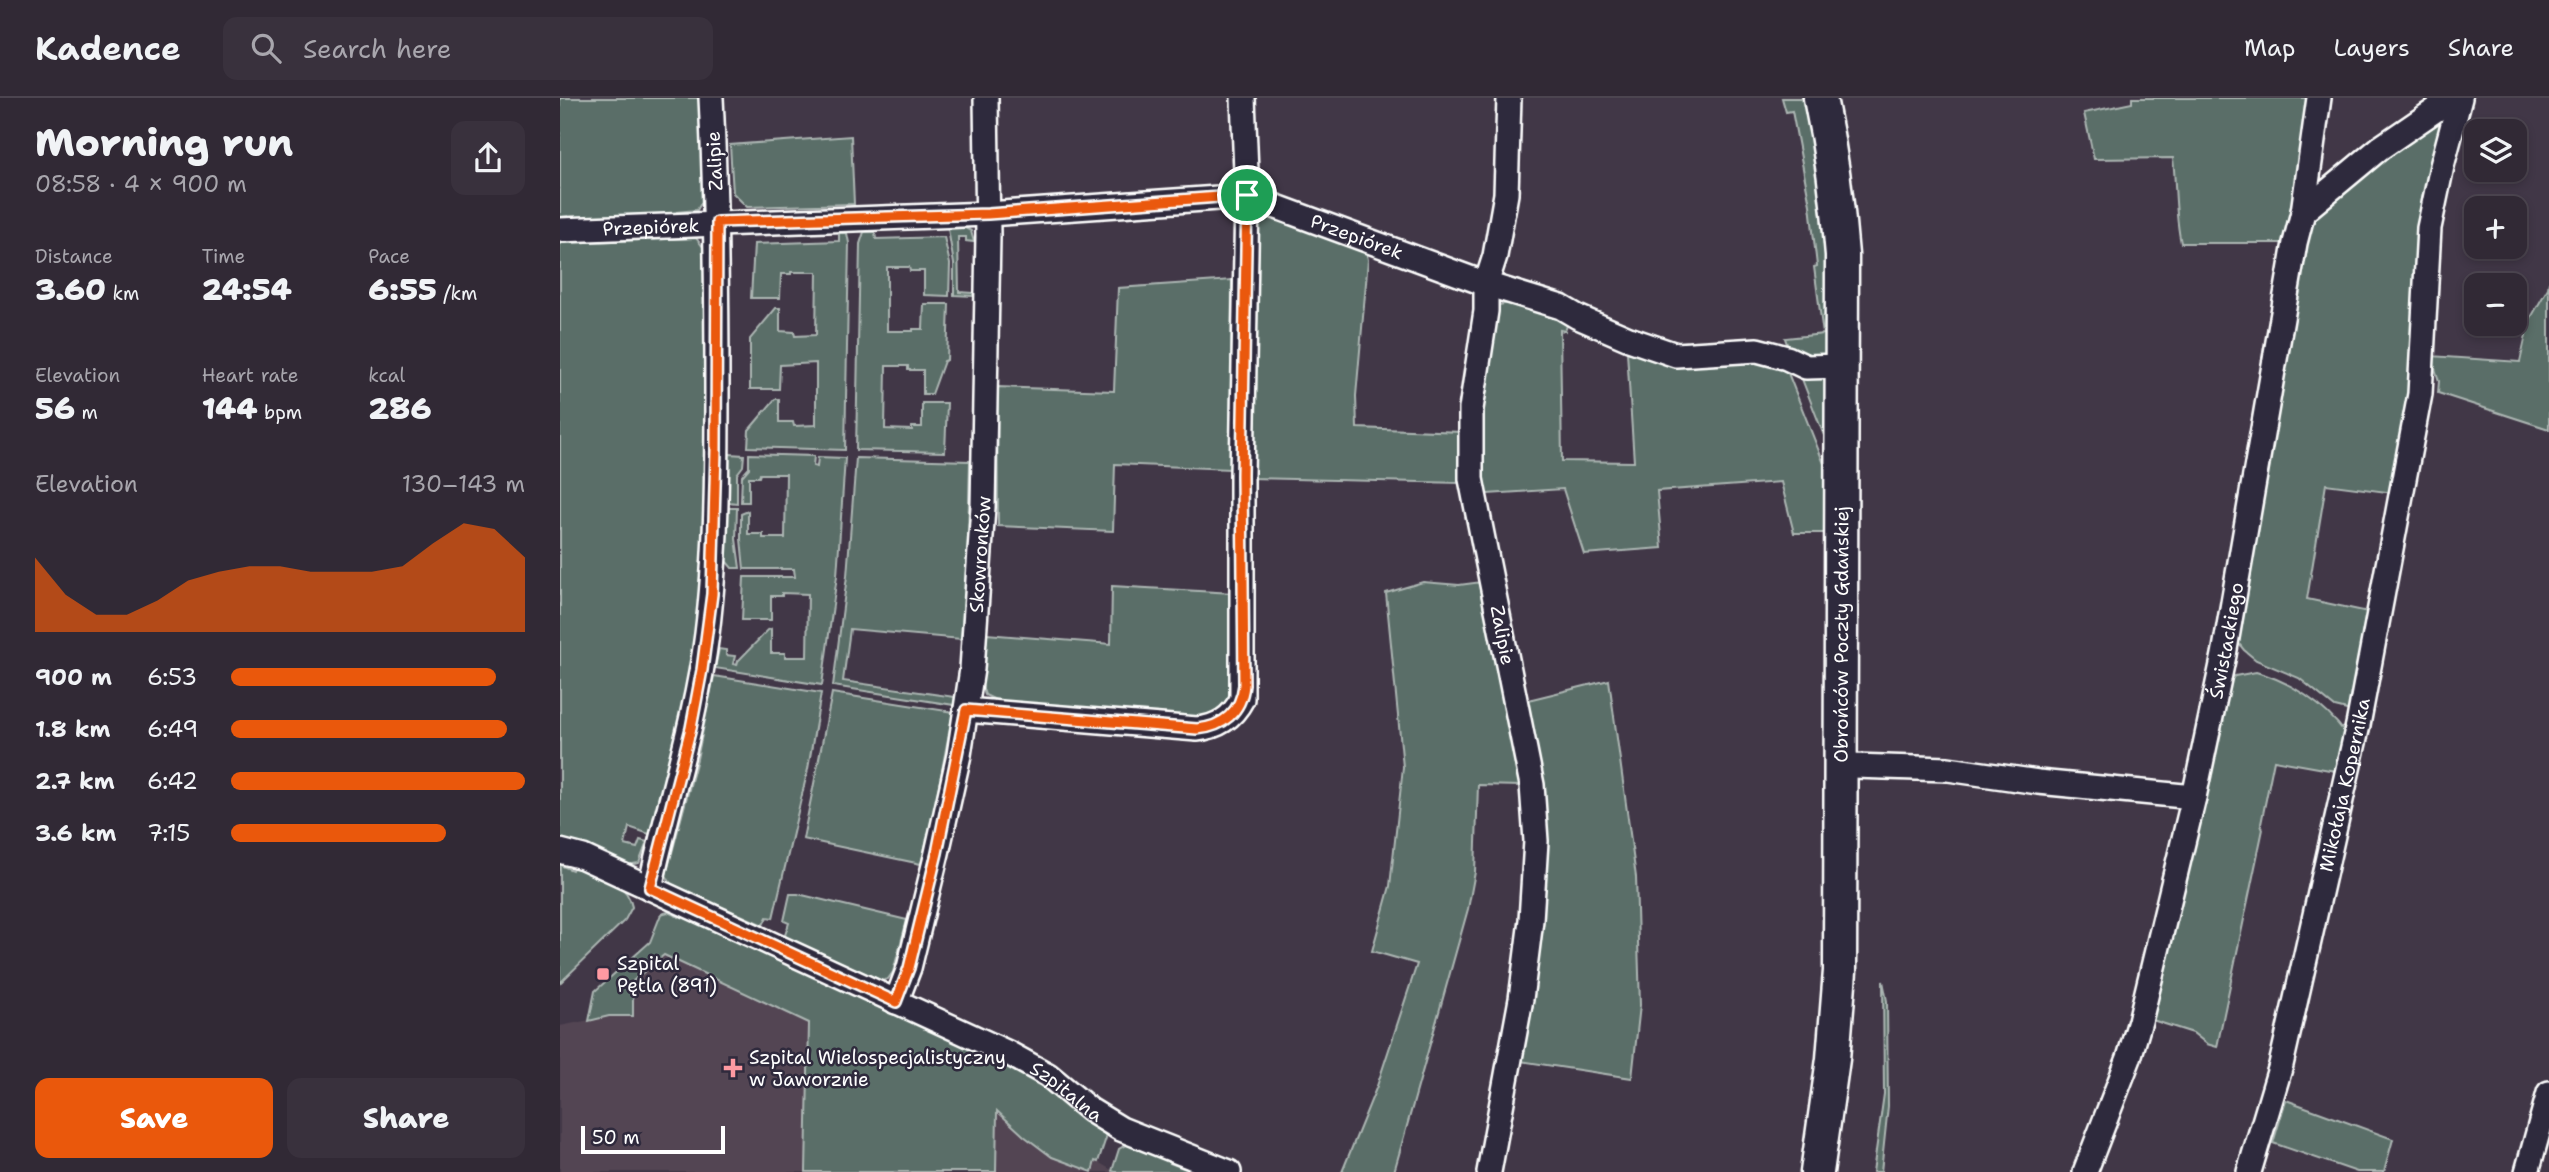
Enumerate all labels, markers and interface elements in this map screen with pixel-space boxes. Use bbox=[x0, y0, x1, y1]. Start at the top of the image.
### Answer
search box bbox=[223, 17, 713, 80]
text: Kadence bbox=[35, 26, 181, 71]
icon: search bbox=[247, 29, 285, 67]
text: Search here bbox=[303, 31, 451, 66]
text: Map bbox=[2244, 32, 2295, 64]
text: Layers bbox=[2333, 32, 2410, 64]
text: Share bbox=[2448, 32, 2514, 64]
text: Morning run bbox=[35, 117, 293, 168]
map controls bbox=[2464, 119, 2527, 336]
button: layers bbox=[2464, 119, 2527, 182]
button: share bbox=[451, 121, 525, 195]
street label: Zalipie bbox=[700, 130, 729, 192]
pin bbox=[1217, 165, 1277, 225]
text: 08:58 · 4 × 900 m bbox=[35, 169, 247, 199]
icon: arrive bbox=[1228, 176, 1266, 214]
button: + bbox=[2464, 196, 2527, 259]
street label: Przepiórek bbox=[1307, 208, 1407, 265]
street label: Przepiórek bbox=[602, 213, 700, 241]
text: Distance bbox=[35, 244, 113, 269]
text: Time bbox=[202, 244, 245, 269]
text: Pace bbox=[368, 244, 410, 269]
text: 3.60 bbox=[35, 269, 106, 310]
text: 24:54 bbox=[202, 269, 292, 310]
text: 6:55 bbox=[368, 269, 437, 310]
button: − bbox=[2464, 273, 2527, 336]
text: km bbox=[106, 281, 139, 306]
text: /km bbox=[437, 281, 477, 306]
text: Elevation bbox=[35, 363, 120, 388]
text: Heart rate bbox=[202, 363, 298, 388]
text: kcal bbox=[368, 363, 405, 388]
text: 56 bbox=[35, 388, 75, 429]
text: 144 bbox=[202, 388, 257, 429]
text: 286 bbox=[368, 388, 431, 429]
text: m bbox=[75, 400, 98, 425]
text: bpm bbox=[257, 400, 302, 425]
text: Elevation bbox=[35, 469, 138, 499]
text: 130–143 m bbox=[402, 469, 525, 499]
street label: Skowronków bbox=[964, 496, 996, 614]
street label: Obrońców Poczty Gdańskiej bbox=[1829, 506, 1854, 763]
street label: Świstackiego bbox=[2202, 580, 2249, 701]
street label: Zalipie bbox=[1485, 603, 1521, 667]
text: 900 m bbox=[35, 662, 112, 692]
text: 6:53 bbox=[147, 662, 197, 692]
street label: Mikołaja Kopernika bbox=[2313, 696, 2376, 874]
text: 1.8 km bbox=[35, 714, 110, 744]
text: 6:49 bbox=[147, 714, 198, 744]
text: 2.7 km bbox=[35, 766, 115, 796]
text: 6:42 bbox=[147, 766, 198, 796]
text: 3.6 km bbox=[35, 818, 116, 848]
text: 7:15 bbox=[147, 818, 190, 848]
place label: Szpital Pętla (891) bbox=[617, 951, 717, 998]
marker: Szpital Pętla (891) bbox=[595, 966, 611, 982]
place label: Szpital Wielospecjalistyczny w Jaworznie bbox=[749, 1045, 1006, 1092]
street label: Szpitalna bbox=[1026, 1056, 1107, 1128]
marker: Szpital Wielospecjalistyczny w Jaworznie bbox=[723, 1058, 743, 1078]
button: Save bbox=[35, 1078, 273, 1158]
button: Share bbox=[287, 1078, 525, 1158]
scale bar bbox=[581, 1123, 724, 1155]
text: 50 m bbox=[592, 1125, 640, 1150]

